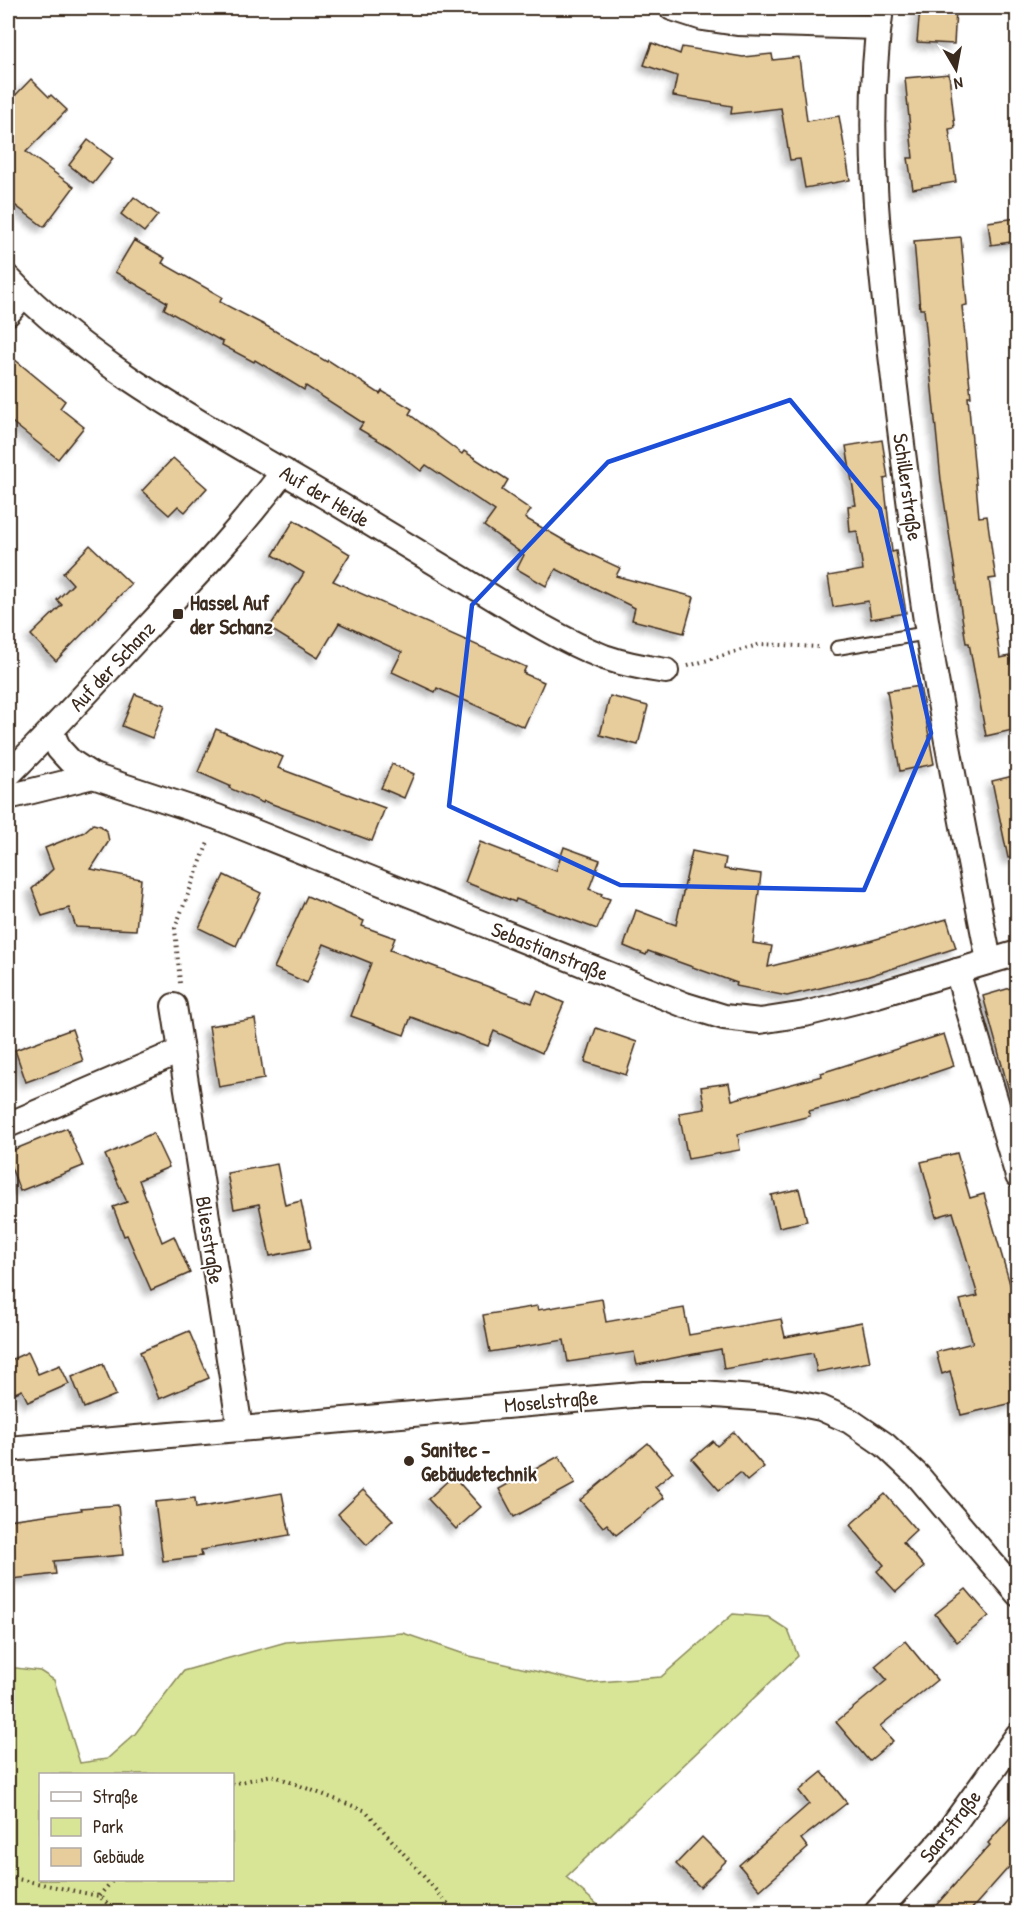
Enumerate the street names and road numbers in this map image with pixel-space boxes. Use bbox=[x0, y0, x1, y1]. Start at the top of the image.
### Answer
street label: Schillerstraße bbox=[886, 432, 930, 542]
street label: Auf der Heide bbox=[275, 458, 375, 534]
street label: Auf der Schanz bbox=[63, 614, 161, 718]
street label: Sebastianstraße bbox=[487, 914, 613, 988]
street label: Bliesstraße bbox=[189, 1194, 231, 1286]
street label: Moselstraße bbox=[503, 1382, 599, 1420]
street label: Saarstraße bbox=[912, 1783, 988, 1869]

